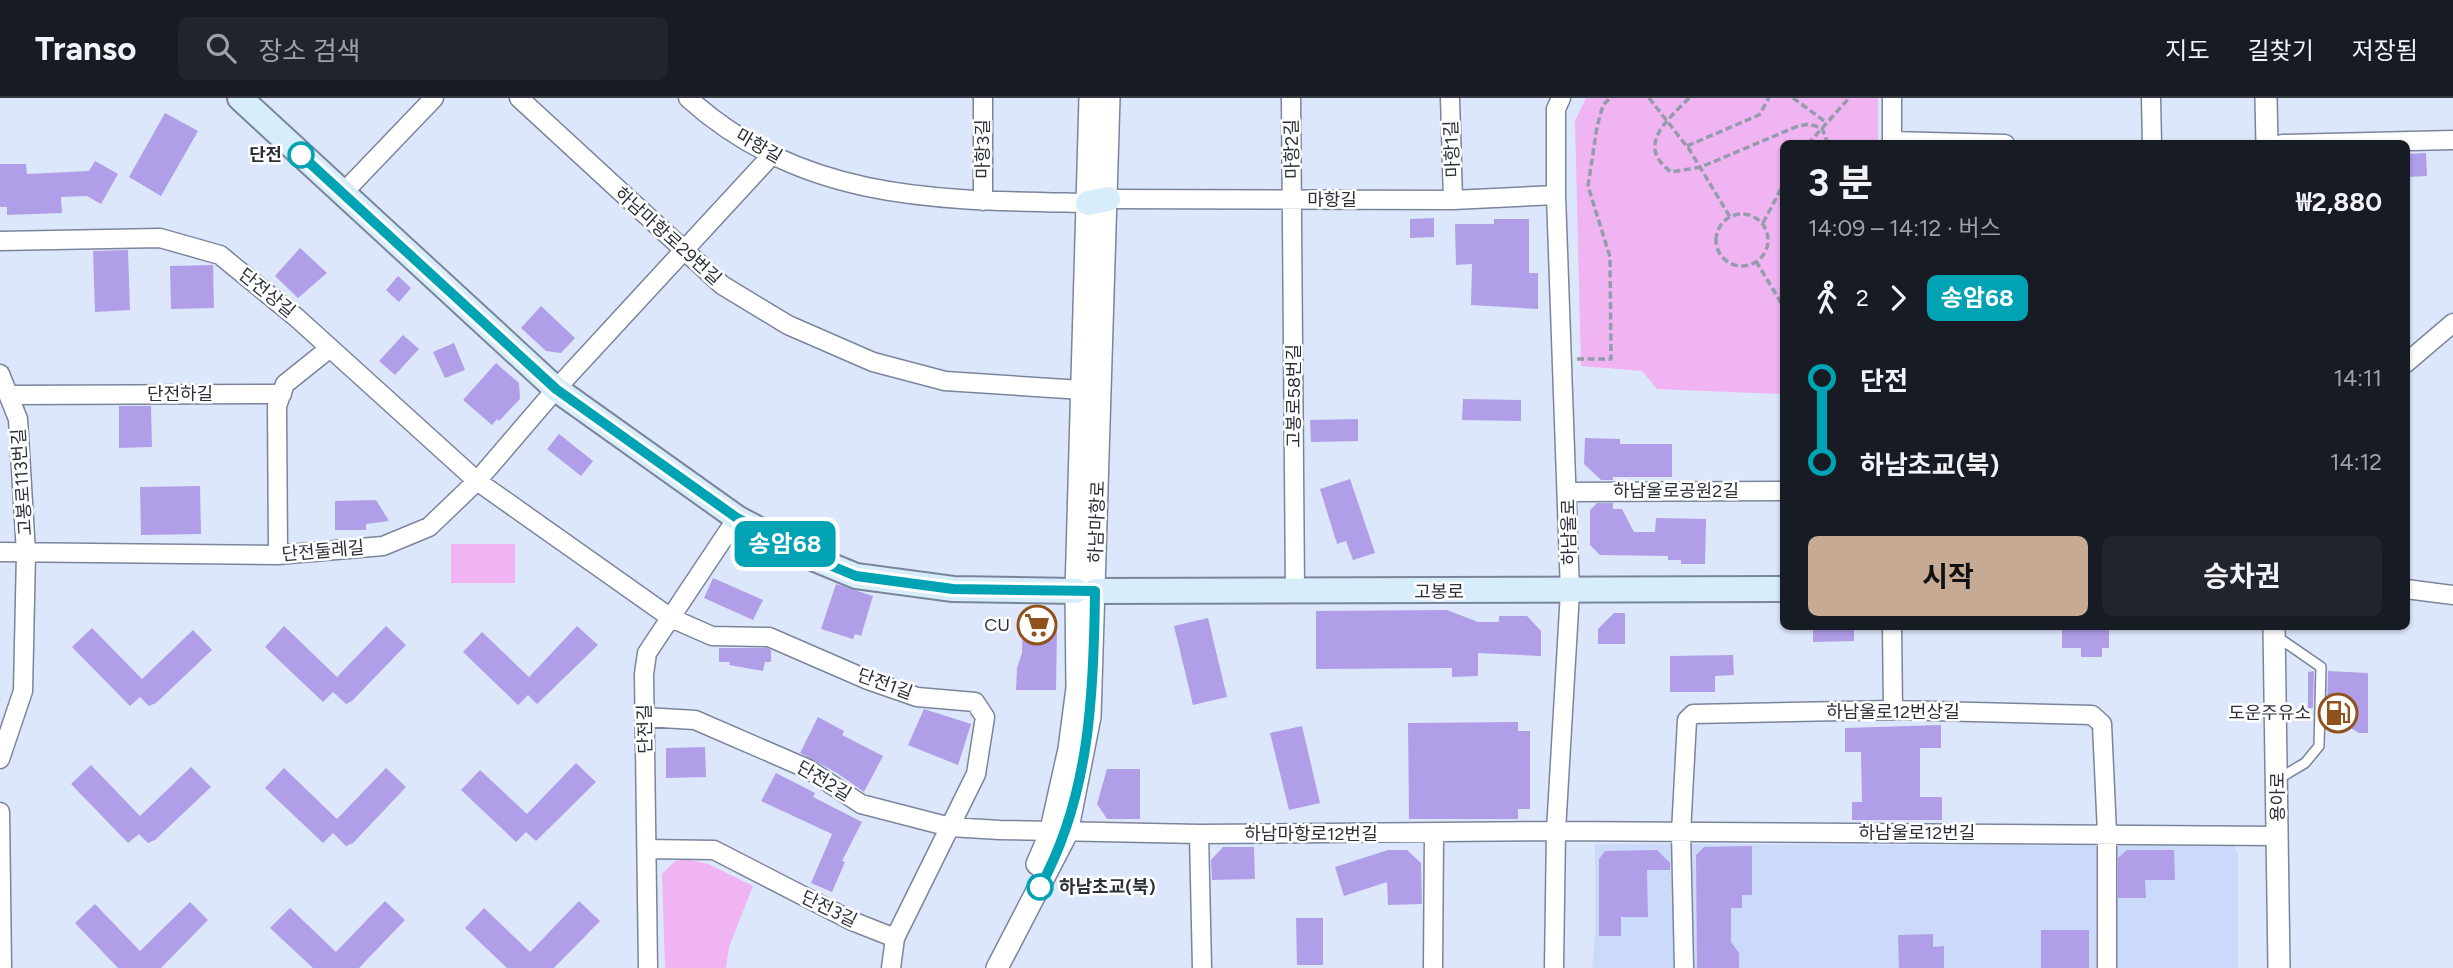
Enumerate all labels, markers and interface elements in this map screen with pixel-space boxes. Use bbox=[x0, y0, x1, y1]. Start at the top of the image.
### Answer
search box bbox=[178, 17, 668, 80]
text: Transo bbox=[35, 29, 136, 68]
icon: search bbox=[202, 29, 240, 67]
text: 장소 검색 bbox=[258, 35, 361, 67]
text: 지도 bbox=[2165, 36, 2210, 65]
text: 길찾기 bbox=[2248, 36, 2314, 65]
text: 저장됨 bbox=[2352, 36, 2418, 65]
street label: 마항3길 bbox=[972, 119, 994, 179]
street label: 마항2길 bbox=[1280, 119, 1304, 179]
street label: 마항1길 bbox=[1440, 120, 1464, 178]
street label: 마항길 bbox=[732, 124, 786, 168]
marker: 단전 bbox=[288, 142, 314, 168]
place label: 단전 bbox=[249, 144, 282, 166]
text: 3 분 bbox=[1808, 160, 1873, 206]
street label: 하남마항로29번길 bbox=[610, 182, 726, 290]
text: ₩2,880 bbox=[2296, 186, 2382, 218]
street label: 마항길 bbox=[1307, 189, 1357, 211]
text: 14:09 – 14:12 · 버스 bbox=[1808, 214, 2001, 242]
street label: 단전상길 bbox=[234, 264, 300, 322]
icon: walk bbox=[1808, 279, 1846, 317]
icon: forward bbox=[1879, 279, 1917, 317]
text: 송암68 bbox=[1941, 283, 2014, 312]
text: 2 bbox=[1856, 284, 1869, 312]
street label: 고봉로58번길 bbox=[1283, 344, 1305, 448]
text: 14:11 bbox=[2333, 364, 2382, 392]
text: 단전 bbox=[1860, 365, 1908, 397]
street label: 단전하길 bbox=[147, 383, 213, 405]
street label: 고봉로113번길 bbox=[7, 428, 37, 536]
text: 14:12 bbox=[2330, 448, 2382, 476]
text: 하남초교(북) bbox=[1860, 449, 1999, 481]
street label: 하남마항로 bbox=[1085, 480, 1109, 564]
street label: 하남울로공원2길 bbox=[1613, 480, 1739, 502]
street label: 하남울로 bbox=[1557, 499, 1581, 565]
line badge: 송암68 bbox=[736, 521, 834, 567]
text: 송암68 bbox=[749, 529, 821, 558]
street label: 단전둘레길 bbox=[281, 536, 365, 566]
button: 시작 bbox=[1808, 536, 2088, 616]
button: 승차권 bbox=[2102, 536, 2382, 616]
street label: 고봉로 bbox=[1414, 581, 1464, 603]
supermarket icon: CU bbox=[1016, 604, 1058, 646]
place label: CU bbox=[984, 614, 1010, 636]
street label: 단전1길 bbox=[854, 664, 916, 704]
fuel station icon: 도운주유소 bbox=[2317, 692, 2359, 734]
street label: 하남울로12번상길 bbox=[1826, 701, 1960, 723]
place label: 도운주유소 bbox=[2228, 702, 2311, 724]
street label: 단전길 bbox=[634, 704, 656, 754]
street label: 단전2길 bbox=[793, 756, 855, 806]
street label: 용아로 bbox=[2267, 772, 2289, 822]
street label: 하남울로12번길 bbox=[1859, 822, 1975, 844]
street label: 하남마항로12번길 bbox=[1244, 823, 1378, 845]
marker: 하남초교(북) bbox=[1027, 874, 1053, 900]
place label: 하남초교(북) bbox=[1059, 876, 1156, 898]
street label: 단전3길 bbox=[797, 886, 861, 932]

